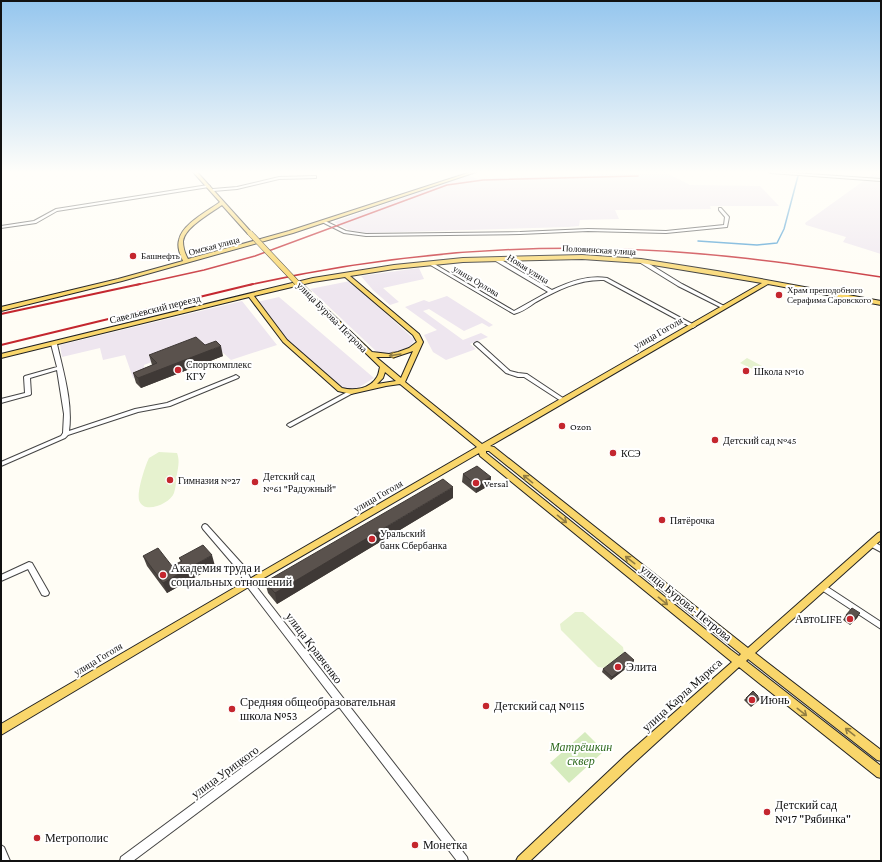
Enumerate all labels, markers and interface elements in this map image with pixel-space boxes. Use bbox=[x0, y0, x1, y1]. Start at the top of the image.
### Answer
street label: Омская улица bbox=[187, 234, 241, 258]
street label: Половинская улица bbox=[562, 243, 636, 257]
marker: Башнефть bbox=[128, 251, 138, 261]
place label: Башнефть bbox=[141, 251, 180, 261]
street label: Новая улица bbox=[505, 252, 551, 286]
street label: улица Орлова bbox=[451, 263, 501, 299]
street label: улица Бурова-Петрова bbox=[295, 280, 370, 355]
place label: Храм преподобного Серафима Саровского bbox=[787, 285, 872, 305]
marker: Храм преподобного Серафима Саровского bbox=[774, 290, 784, 300]
street label: Савельевский переезд bbox=[108, 292, 202, 326]
street label: улица Гоголя bbox=[632, 314, 685, 351]
one-way arrow bbox=[388, 351, 401, 359]
place label: Спорткомплекс КГУ bbox=[186, 359, 252, 382]
marker: Спорткомплекс КГУ bbox=[173, 365, 183, 375]
marker: Школа №10 bbox=[741, 366, 751, 376]
place label: Школа №10 bbox=[754, 366, 804, 377]
marker: Ozon bbox=[557, 421, 567, 431]
place label: Ozon bbox=[570, 421, 592, 432]
marker: Детский сад №45 bbox=[710, 435, 720, 445]
place label: Детский сад №45 bbox=[723, 435, 797, 446]
marker: КСЭ bbox=[608, 448, 618, 458]
place label: КСЭ bbox=[621, 448, 641, 459]
place label: Детский сад №61 "Радужный" bbox=[263, 471, 336, 494]
marker: Гимназия №27 bbox=[165, 475, 175, 485]
place label: Гимназия №27 bbox=[178, 475, 241, 486]
one-way arrow bbox=[523, 475, 534, 484]
marker: Детский сад №61 "Радужный" bbox=[250, 477, 260, 487]
street label: улица Гоголя bbox=[352, 477, 405, 514]
marker: Versal bbox=[471, 478, 481, 488]
place label: Versal bbox=[484, 478, 509, 489]
one-way arrow bbox=[557, 515, 567, 524]
marker: Пятёрочка bbox=[657, 515, 667, 525]
place label: Пятёрочка bbox=[670, 515, 715, 526]
place label: Уральский банк Сбербанка bbox=[380, 528, 447, 551]
marker: Уральский банк Сбербанка bbox=[367, 534, 377, 544]
one-way arrow bbox=[624, 556, 635, 565]
place label: Академия труда и социальных отношений bbox=[171, 561, 293, 589]
street label: улица Бурова-Петрова bbox=[637, 562, 735, 645]
marker: Академия труда и социальных отношений bbox=[158, 570, 168, 580]
one-way arrow bbox=[657, 597, 668, 606]
street label: улица Кравченко bbox=[283, 610, 345, 686]
place label: АвтоLIFE bbox=[795, 612, 842, 626]
marker: АвтоLIFE bbox=[845, 614, 855, 624]
street label: улица Гоголя bbox=[72, 640, 125, 678]
street label: улица Карла Маркса bbox=[639, 655, 725, 735]
place label: Элита bbox=[626, 660, 658, 674]
marker: Элита bbox=[613, 662, 623, 672]
place label: Июнь bbox=[760, 693, 790, 707]
place label: Средняя общеобразовательная школа №53 bbox=[240, 695, 396, 723]
marker: Июнь bbox=[747, 695, 757, 705]
place label: Детский сад №115 bbox=[494, 699, 585, 713]
marker: Детский сад №115 bbox=[481, 701, 491, 711]
marker: Средняя общеобразовательная школа №53 bbox=[227, 704, 237, 714]
one-way arrow bbox=[797, 707, 808, 716]
one-way arrow bbox=[845, 728, 856, 736]
park label: Матрёшкин сквер bbox=[549, 740, 612, 768]
street label: улица Урицкого bbox=[189, 743, 261, 801]
place label: Детский сад №17 "Рябинка" bbox=[775, 798, 851, 826]
marker: Детский сад №17 "Рябинка" bbox=[762, 807, 772, 817]
place label: Метрополис bbox=[45, 831, 108, 845]
marker: Метрополис bbox=[32, 833, 42, 843]
place label: Монетка bbox=[423, 838, 468, 852]
marker: Монетка bbox=[410, 840, 420, 850]

